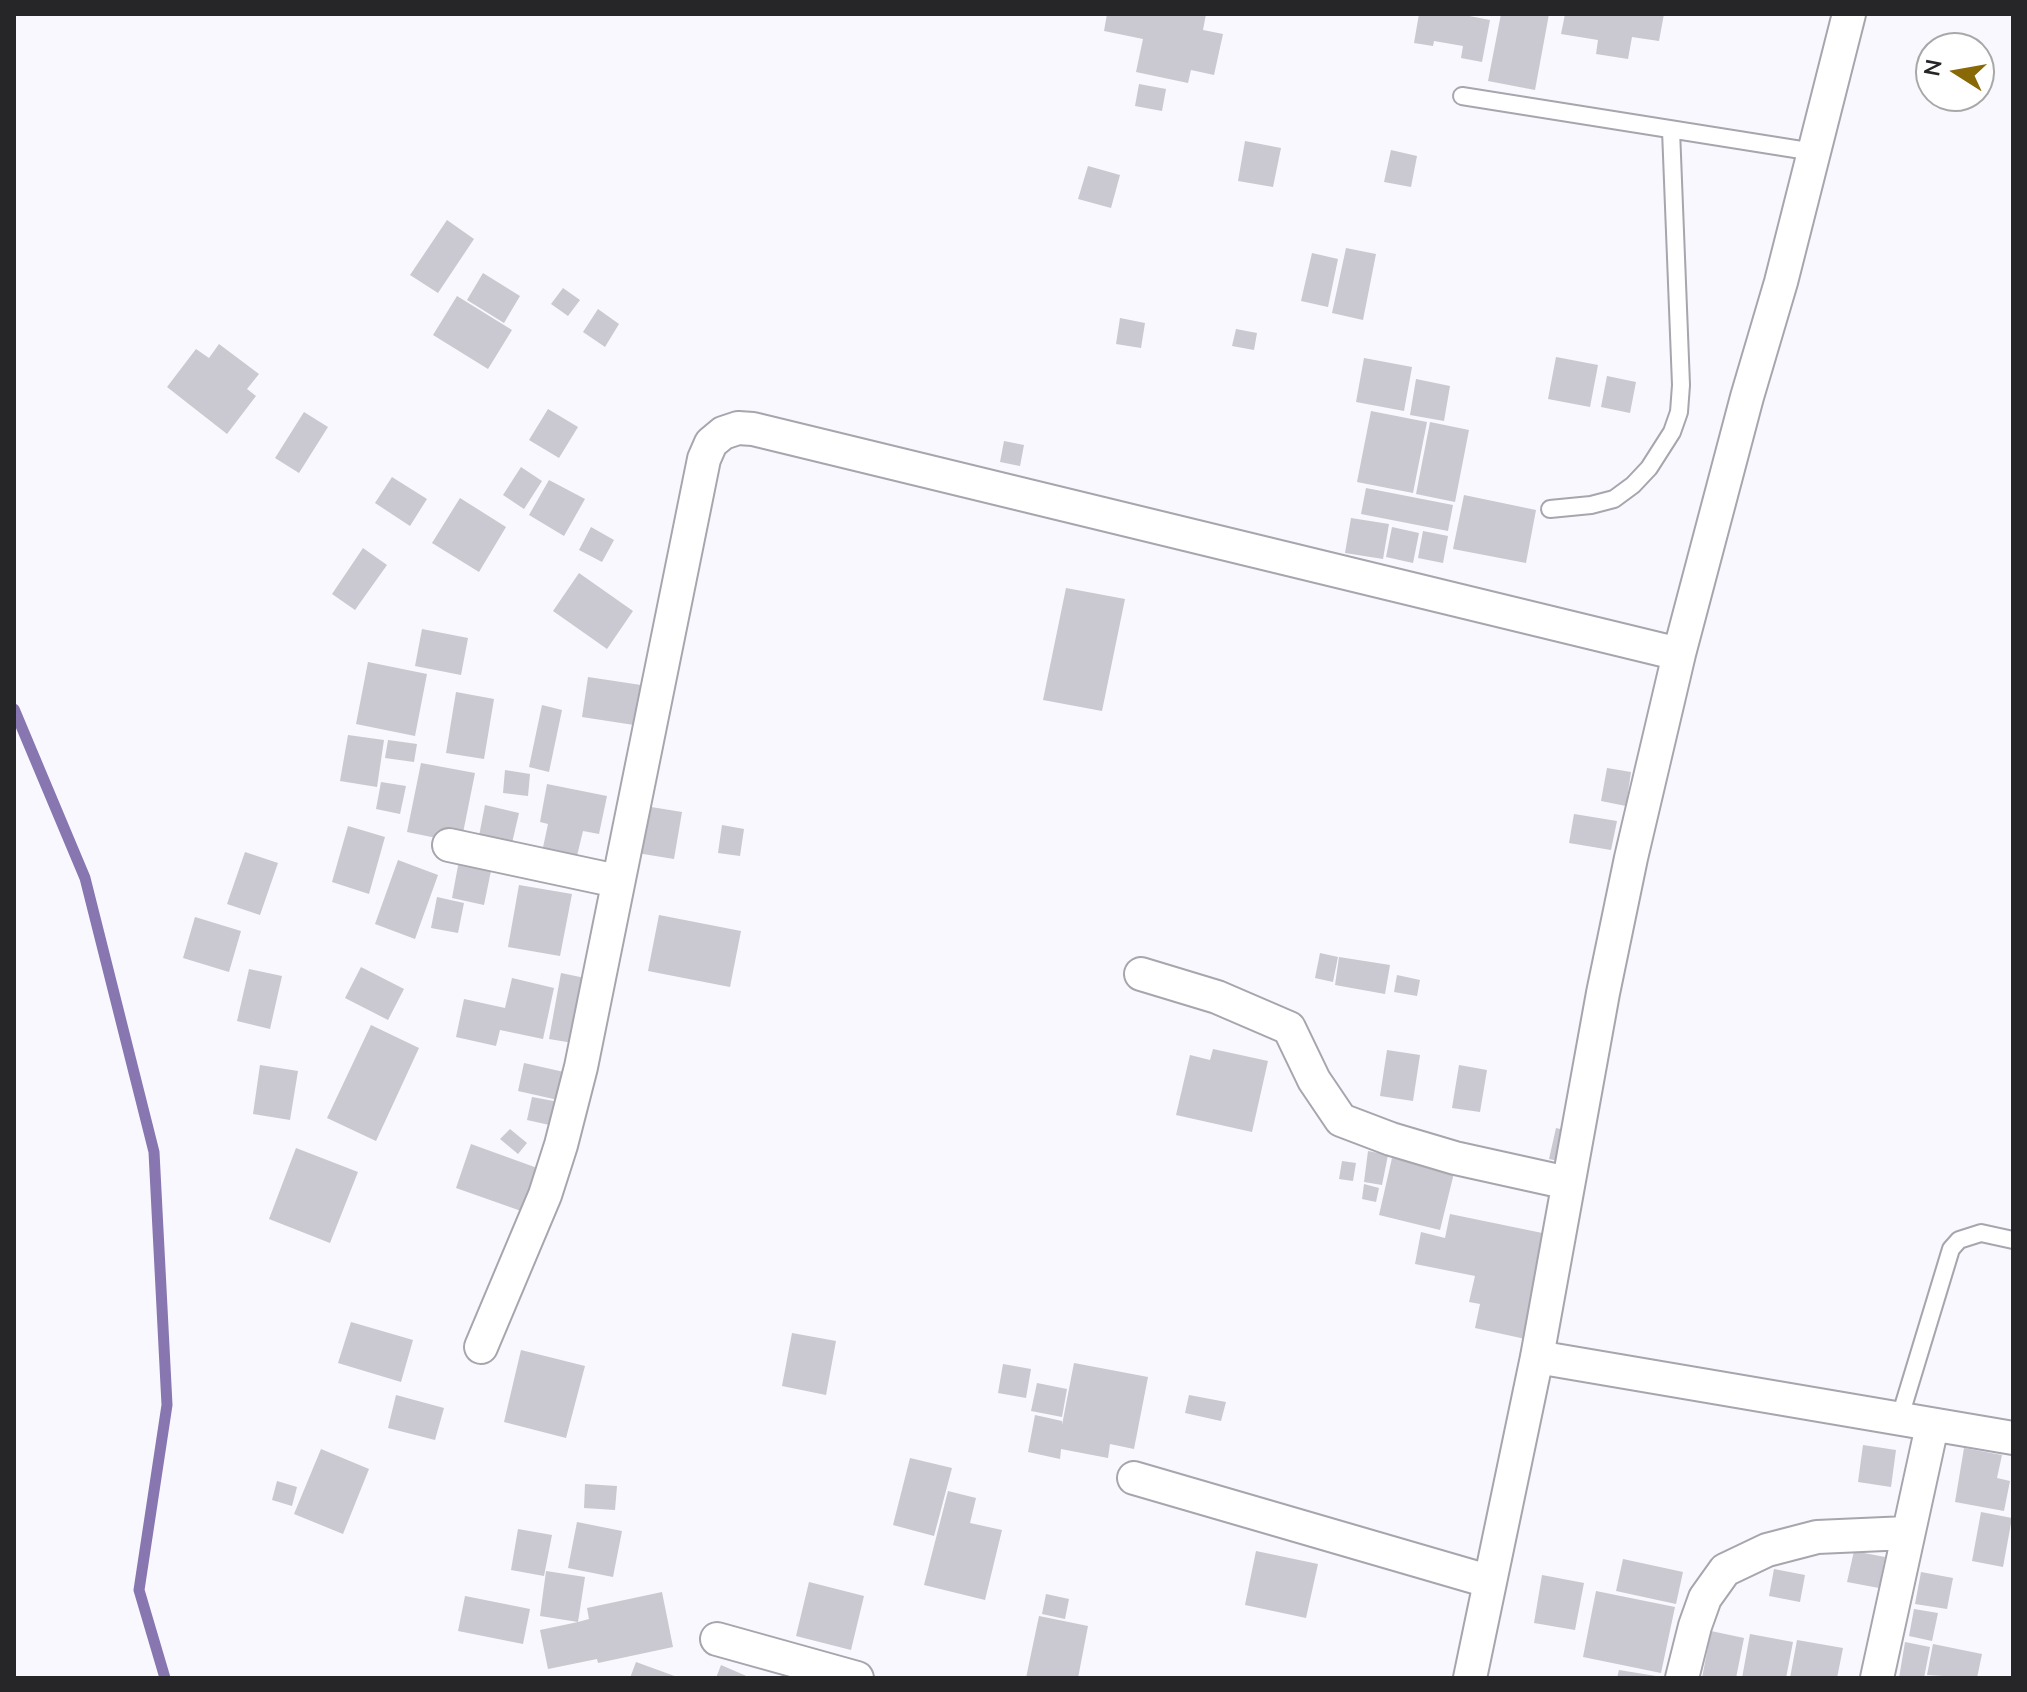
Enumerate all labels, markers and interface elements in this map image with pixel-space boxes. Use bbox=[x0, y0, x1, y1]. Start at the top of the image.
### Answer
north arrow bbox=[1915, 32, 1995, 112]
text: N bbox=[1917, 57, 1950, 79]

